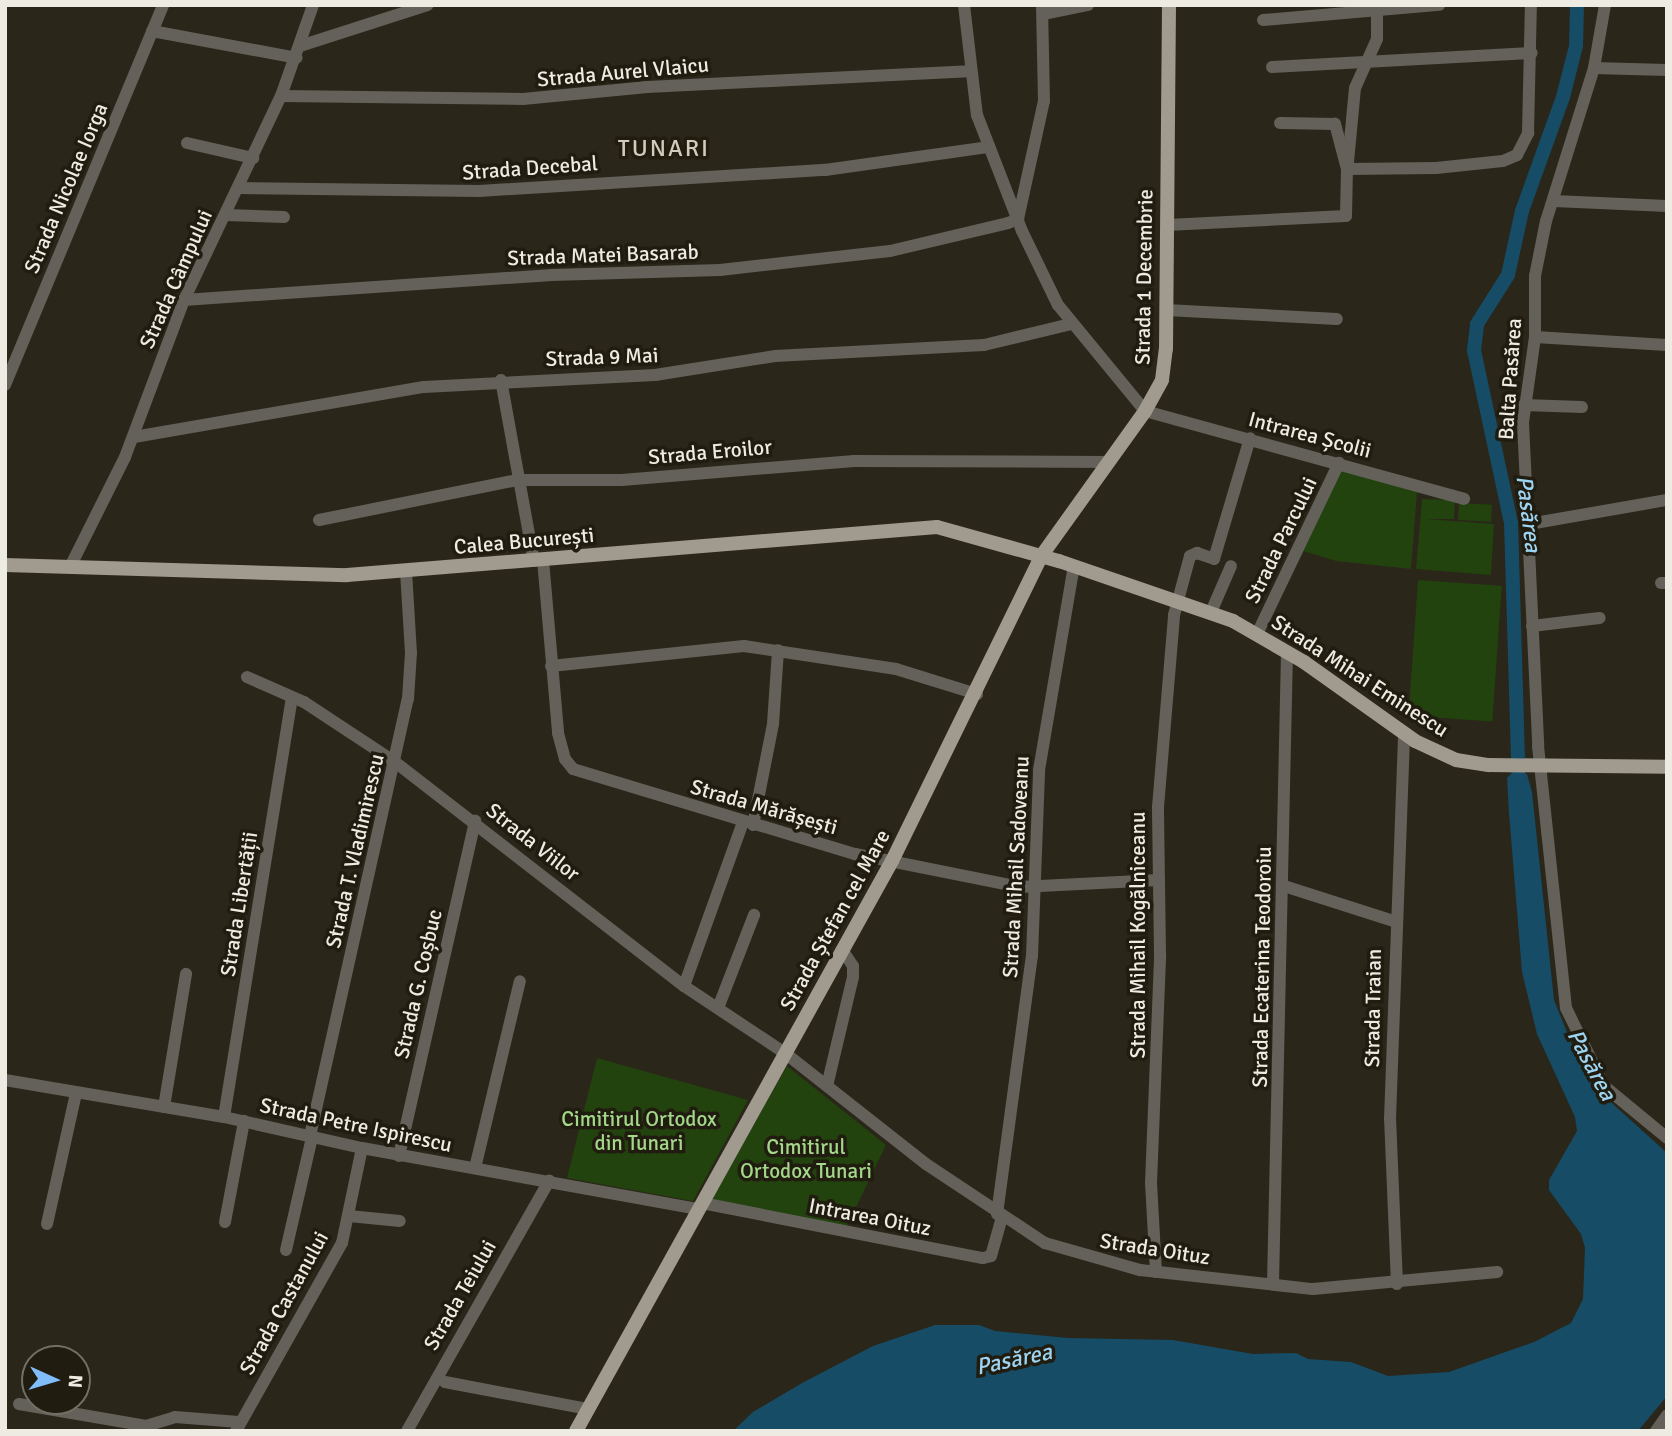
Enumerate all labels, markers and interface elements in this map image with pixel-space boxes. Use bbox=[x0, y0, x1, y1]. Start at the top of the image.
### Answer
street label: Strada Aurel Vlaicu bbox=[536, 52, 710, 92]
street label: Strada Nicolae Iorga bbox=[19, 99, 113, 277]
district label: TUNARI bbox=[619, 135, 709, 163]
street label: Strada Decebal bbox=[461, 151, 599, 185]
street label: Strada 1 Decembrie bbox=[1130, 189, 1158, 365]
street label: Strada Câmpului bbox=[134, 206, 218, 352]
street label: Strada Matei Basarab bbox=[507, 239, 699, 271]
street label: Balta Pasărea bbox=[1493, 317, 1527, 441]
street label: Strada 9 Mai bbox=[545, 342, 659, 372]
street label: Intrarea Școlii bbox=[1246, 407, 1374, 463]
street label: Strada Eroilor bbox=[647, 434, 773, 470]
street label: Strada Parcului bbox=[1240, 473, 1322, 607]
water label: Pasărea bbox=[1510, 474, 1546, 554]
street label: Calea București bbox=[453, 522, 595, 560]
street label: Strada Mihai Eminescu bbox=[1267, 609, 1453, 743]
street label: Strada T. Vladimirescu bbox=[320, 751, 390, 951]
street label: Strada Mihail Sadoveanu bbox=[998, 755, 1034, 979]
street label: Strada Mărășești bbox=[688, 774, 840, 840]
street label: Strada Viilor bbox=[481, 798, 585, 886]
street label: Strada Mihail Kogălniceanu bbox=[1125, 812, 1151, 1058]
street label: Strada Ștefan cel Mare bbox=[775, 825, 895, 1015]
street label: Strada Libertății bbox=[215, 830, 263, 978]
street label: Strada Ecaterina Teodoroiu bbox=[1247, 846, 1277, 1088]
street label: Strada G. Coșbuc bbox=[389, 907, 447, 1061]
street label: Strada Traian bbox=[1359, 948, 1387, 1068]
water label: Pasărea bbox=[1561, 1024, 1621, 1106]
street label: Strada Petre Ispirescu bbox=[258, 1092, 454, 1158]
park label: Cimitirul Ortodox din Tunari bbox=[561, 1106, 717, 1156]
park label: Cimitirul Ortodox Tunari bbox=[740, 1134, 872, 1184]
street label: Intrarea Oituz bbox=[807, 1193, 933, 1241]
street label: Strada Castanului bbox=[234, 1227, 334, 1379]
street label: Strada Oituz bbox=[1098, 1228, 1212, 1270]
street label: Strada Teiului bbox=[418, 1236, 502, 1354]
water label: Pasărea bbox=[973, 1338, 1055, 1382]
north arrow bbox=[21, 1345, 91, 1415]
text: N bbox=[63, 1374, 87, 1389]

